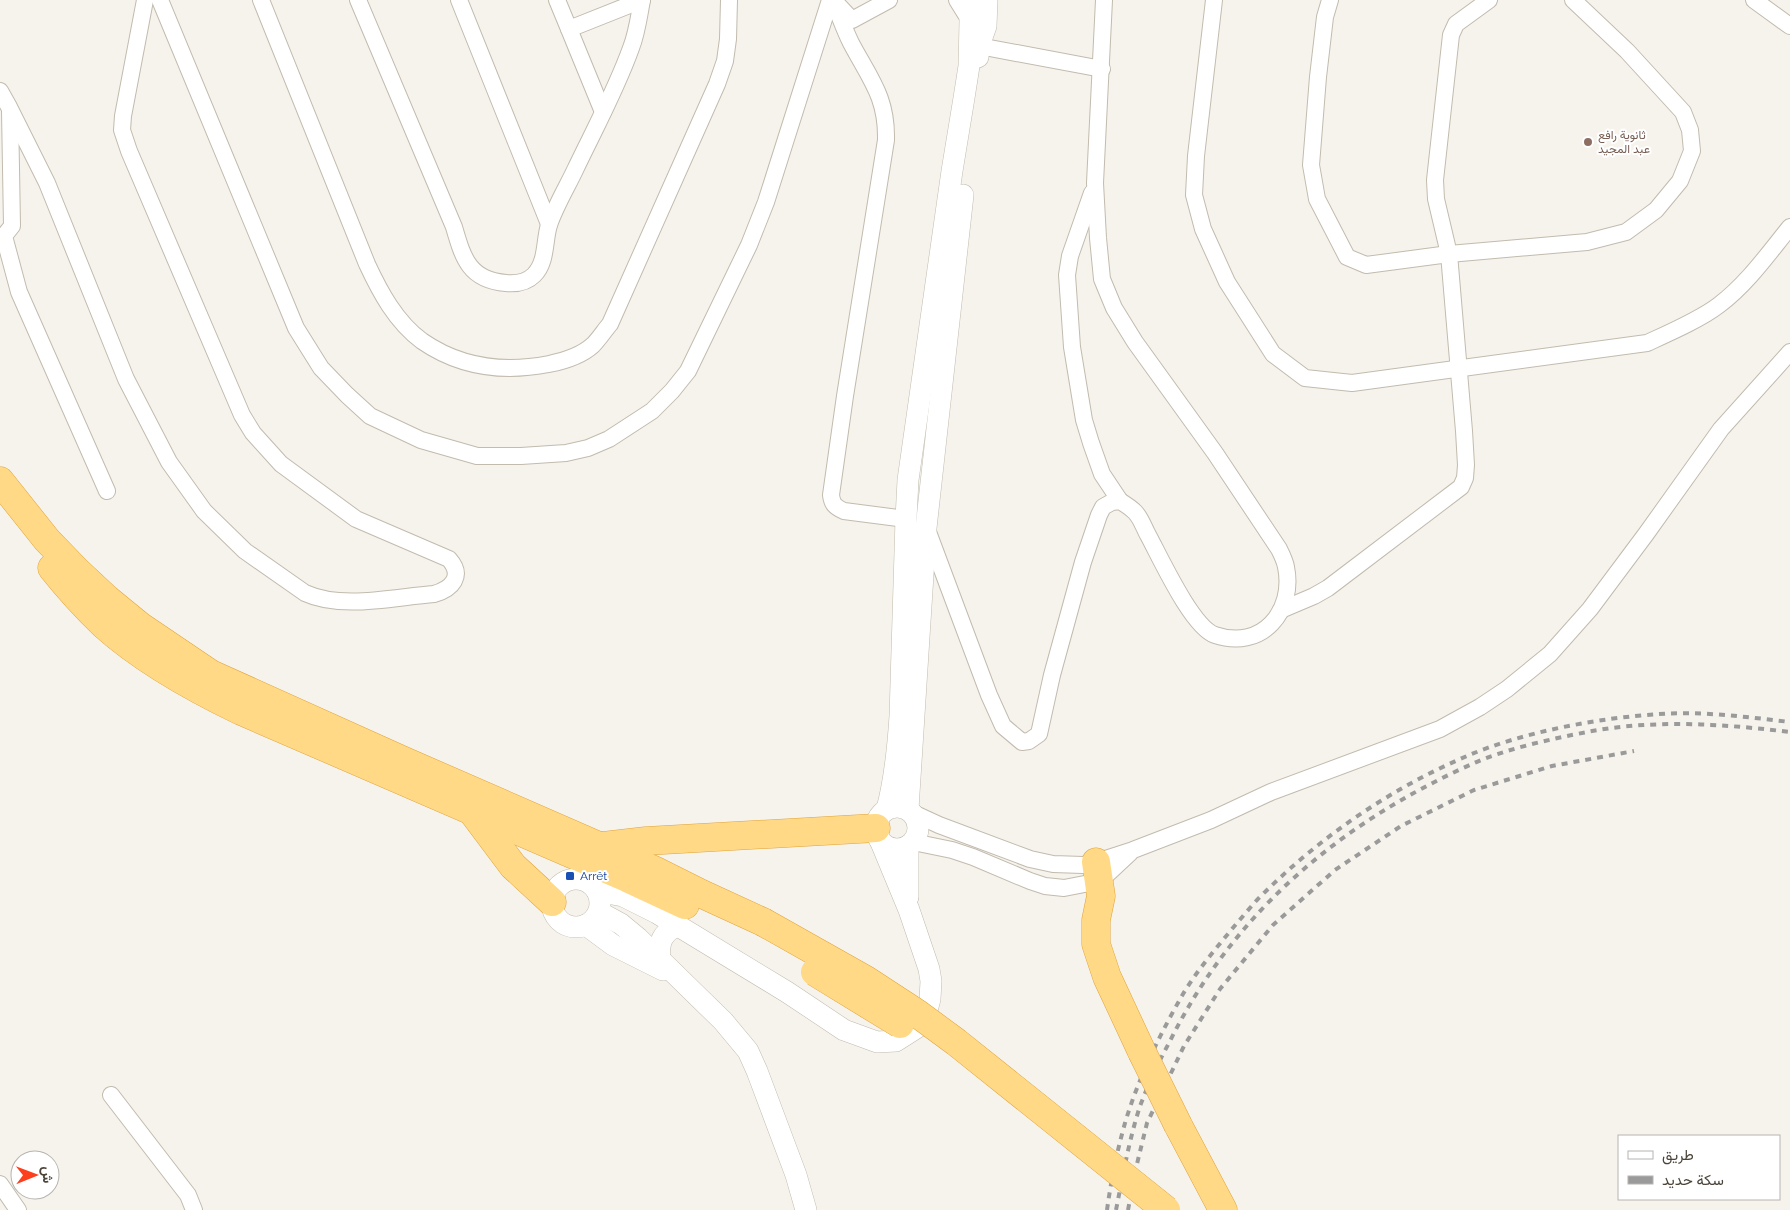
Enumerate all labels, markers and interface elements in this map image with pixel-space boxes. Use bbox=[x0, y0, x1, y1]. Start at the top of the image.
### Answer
place label: ثانوية رافع عبد المجيد bbox=[1598, 128, 1650, 156]
marker: ثانوية رافع عبد المجيد bbox=[1582, 136, 1594, 148]
place label: Arrêt bbox=[580, 869, 607, 883]
marker: Arrêt bbox=[564, 870, 576, 882]
legend bbox=[1618, 1135, 1780, 1200]
text: طريق bbox=[1662, 1146, 1694, 1165]
north arrow bbox=[10, 1150, 60, 1200]
text: ش bbox=[39, 1166, 56, 1184]
text: سكة حديد bbox=[1662, 1171, 1724, 1189]

